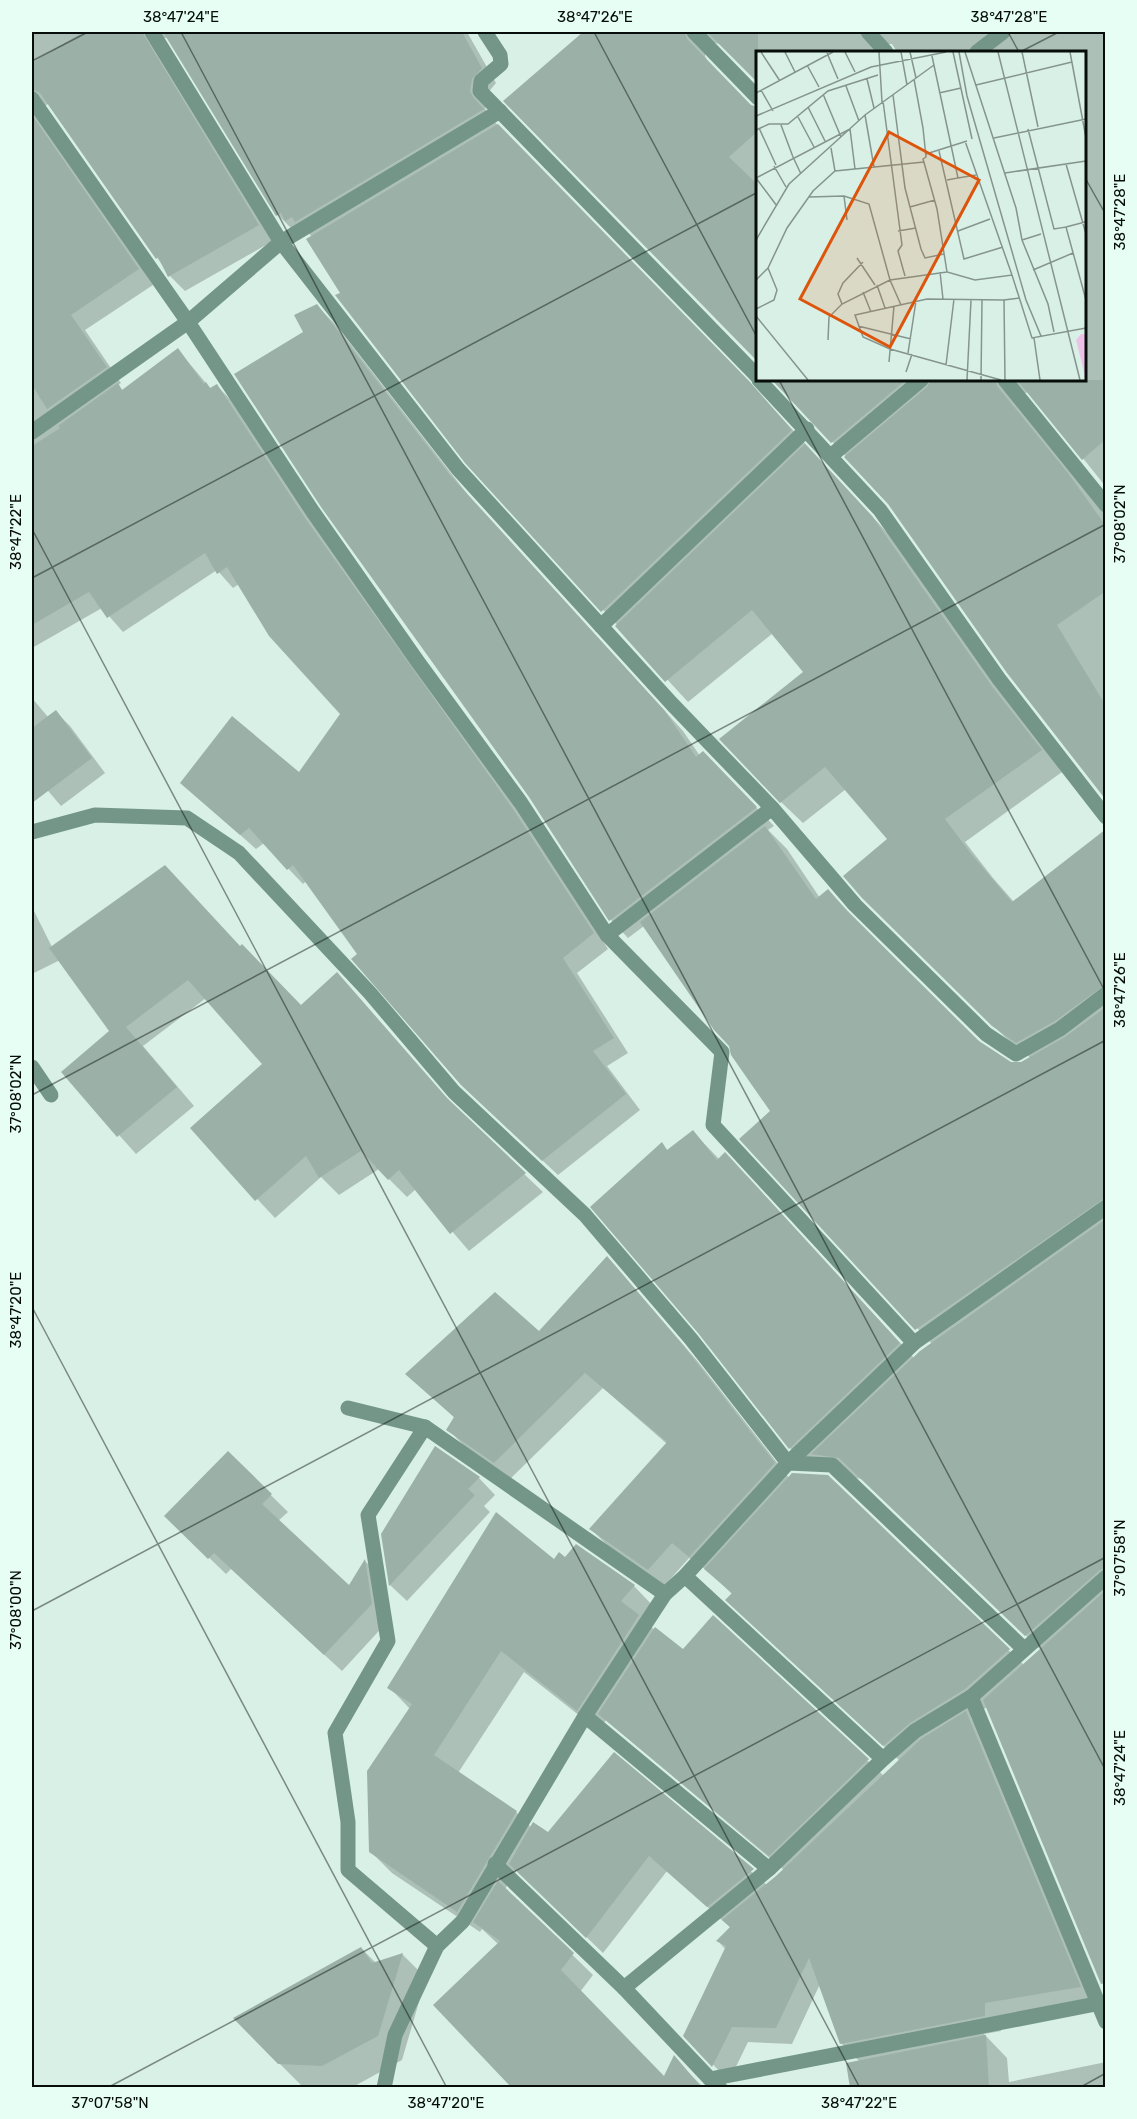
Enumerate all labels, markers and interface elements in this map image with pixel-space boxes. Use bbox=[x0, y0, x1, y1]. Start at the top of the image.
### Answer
text: 38°47'24"E bbox=[143, 8, 219, 26]
text: 38°47'26"E bbox=[557, 8, 633, 26]
text: 38°47'28"E bbox=[971, 8, 1047, 26]
inset map bbox=[756, 51, 1086, 381]
text: 38°47'28"E bbox=[1111, 174, 1129, 250]
text: 37°08'02"N bbox=[1111, 484, 1129, 564]
text: 38°47'22"E bbox=[7, 494, 25, 570]
text: 38°47'26"E bbox=[1111, 952, 1129, 1028]
text: 37°08'02"N bbox=[7, 1054, 25, 1134]
text: 38°47'20"E bbox=[7, 1272, 25, 1348]
text: 37°07'58"N bbox=[1111, 1519, 1129, 1597]
text: 37°08'00"N bbox=[7, 1570, 25, 1650]
text: 38°47'24"E bbox=[1111, 1730, 1129, 1806]
text: 37°07'58"N bbox=[71, 2094, 149, 2112]
text: 38°47'20"E bbox=[408, 2094, 484, 2112]
text: 38°47'22"E bbox=[821, 2094, 897, 2112]

